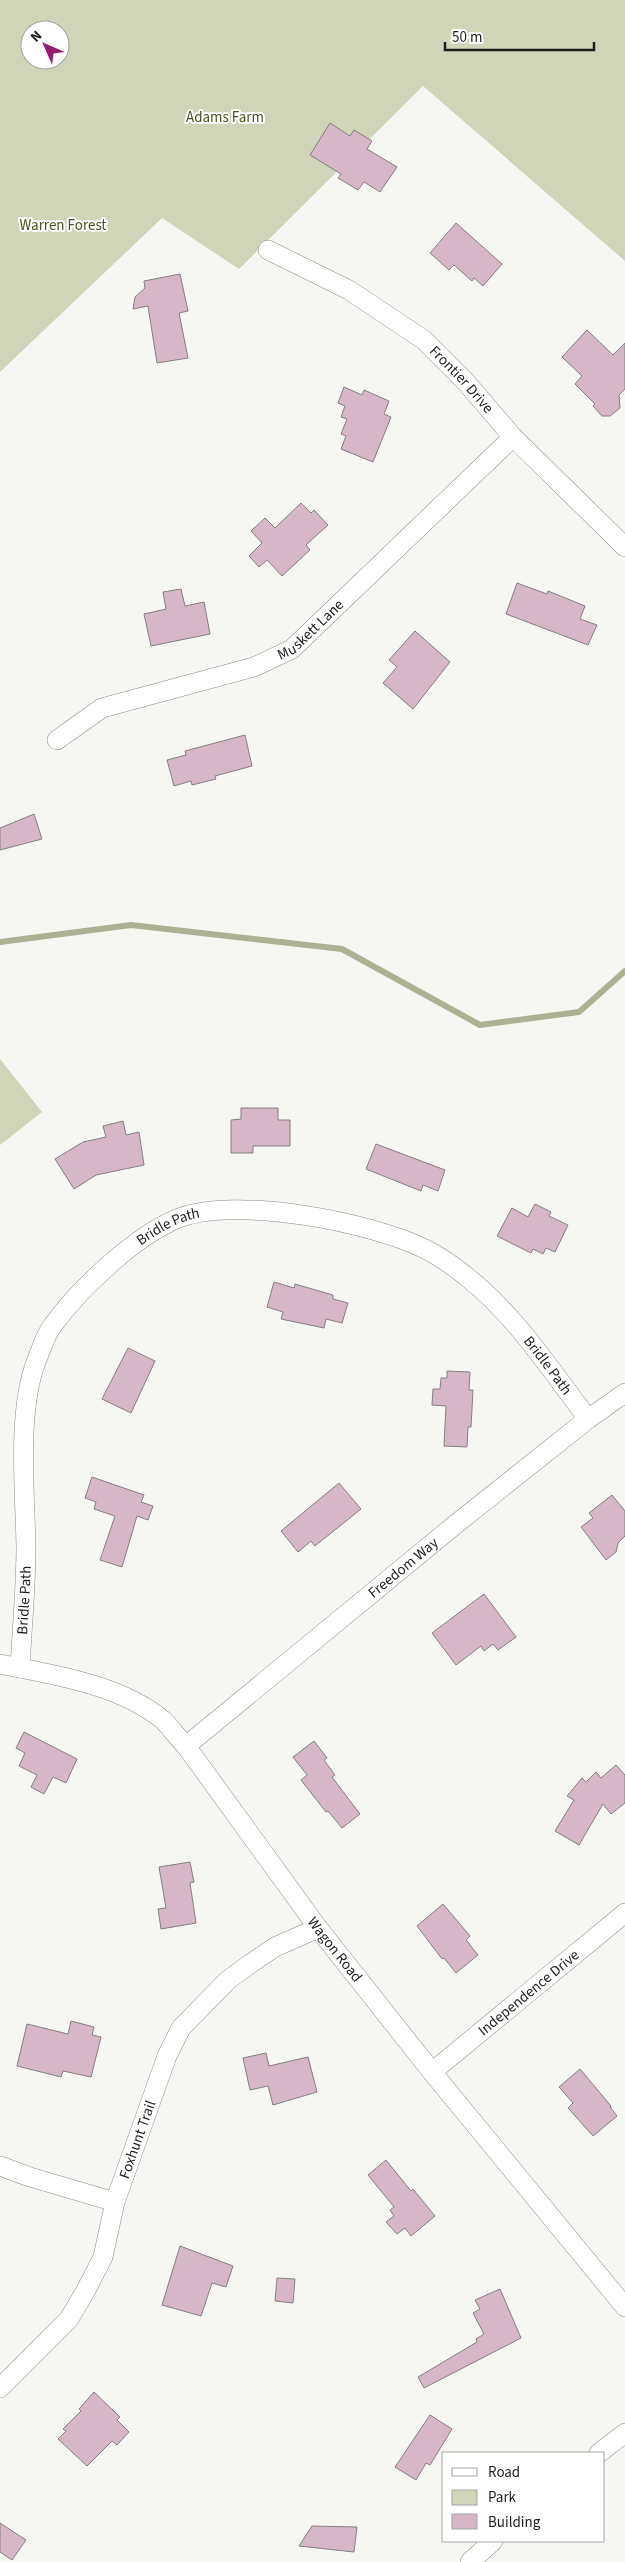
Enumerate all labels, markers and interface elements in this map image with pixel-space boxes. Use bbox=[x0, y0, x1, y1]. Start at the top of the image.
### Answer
north arrow bbox=[20, 20, 70, 70]
scale bar bbox=[445, 20, 594, 52]
text: N bbox=[26, 26, 47, 47]
text: 50 m bbox=[452, 27, 482, 48]
park label: Adams Farm bbox=[186, 107, 264, 128]
park label: Warren Forest bbox=[20, 215, 106, 236]
street label: Frontier Drive bbox=[425, 341, 499, 418]
street label: Muskett Lane bbox=[274, 594, 348, 665]
street label: Bridle Path bbox=[132, 1202, 201, 1250]
street label: Bridle Path bbox=[519, 1331, 577, 1399]
street label: Freedom Way bbox=[364, 1532, 443, 1603]
street label: Bridle Path bbox=[12, 1565, 36, 1635]
street label: Wagon Road bbox=[303, 1912, 367, 1987]
street label: Independence Drive bbox=[473, 1945, 584, 2041]
street label: Foxhunt Trail bbox=[114, 2097, 161, 2182]
legend bbox=[442, 2452, 605, 2542]
text: Road bbox=[488, 2462, 520, 2483]
text: Park bbox=[488, 2487, 517, 2508]
text: Building bbox=[488, 2512, 541, 2533]

